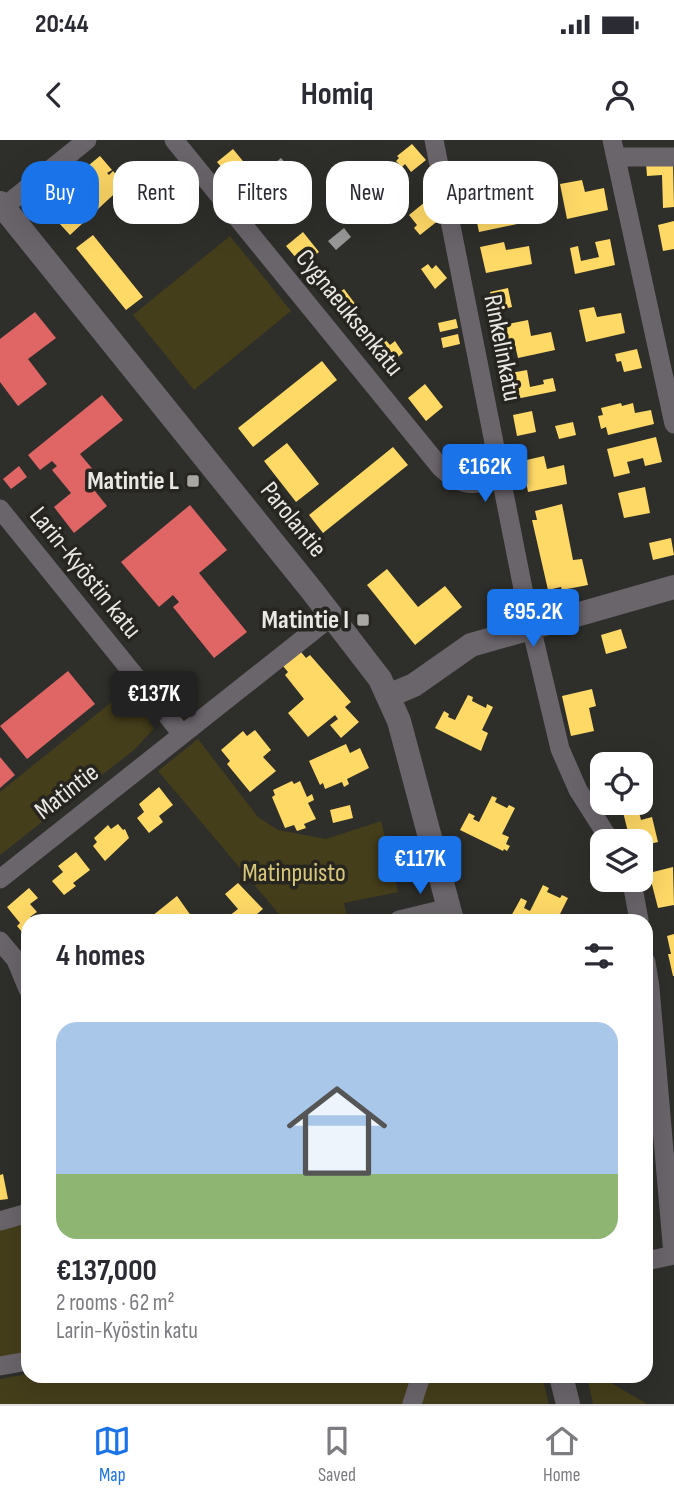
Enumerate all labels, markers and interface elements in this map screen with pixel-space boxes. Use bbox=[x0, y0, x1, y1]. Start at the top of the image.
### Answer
text: 20:44 bbox=[35, 9, 89, 40]
text: Homiq bbox=[301, 75, 373, 114]
icon: back bbox=[35, 76, 73, 114]
icon: person bbox=[601, 76, 639, 114]
chip: Buy bbox=[21, 161, 99, 224]
chip: Rent bbox=[113, 161, 199, 224]
chip: Filters bbox=[213, 161, 312, 224]
chip: New bbox=[326, 161, 409, 224]
chip: Apartment bbox=[423, 161, 558, 224]
street label: Cygnaeuksenkatu bbox=[289, 243, 409, 383]
street label: Rinkelinkatu bbox=[476, 292, 528, 404]
pin: €162K bbox=[436, 444, 534, 504]
text: €162K bbox=[458, 453, 512, 481]
place label: Matintie L bbox=[87, 466, 179, 497]
marker: Matintie L bbox=[185, 473, 201, 489]
street label: Parolantie bbox=[253, 476, 333, 564]
street label: Larin-Kyöstin katu bbox=[22, 501, 148, 645]
pin: €95.2K bbox=[476, 589, 590, 649]
text: €95.2K bbox=[503, 598, 563, 626]
place label: Matintie I bbox=[262, 605, 349, 636]
marker: Matintie I bbox=[355, 612, 371, 628]
pin: €137K bbox=[105, 672, 203, 731]
text: €137K bbox=[128, 680, 180, 708]
map controls bbox=[590, 752, 653, 892]
button: locate bbox=[590, 752, 653, 815]
street label: Matintie bbox=[29, 757, 105, 827]
button: layers bbox=[590, 829, 653, 892]
pin: €117K bbox=[371, 836, 469, 896]
text: €117K bbox=[394, 845, 446, 873]
park label: Matinpuisto bbox=[242, 858, 346, 889]
icon: filters bbox=[580, 937, 618, 975]
text: 4 homes bbox=[56, 938, 145, 974]
icon: home bbox=[274, 1068, 400, 1194]
text: €137,000 bbox=[56, 1253, 157, 1289]
text: 2 rooms · 62 m² bbox=[56, 1289, 175, 1317]
text: Larin-Kyöstin katu bbox=[56, 1317, 198, 1345]
tab: Map bbox=[93, 1422, 131, 1487]
tab: Saved bbox=[318, 1422, 356, 1487]
tab: Home bbox=[543, 1422, 581, 1487]

